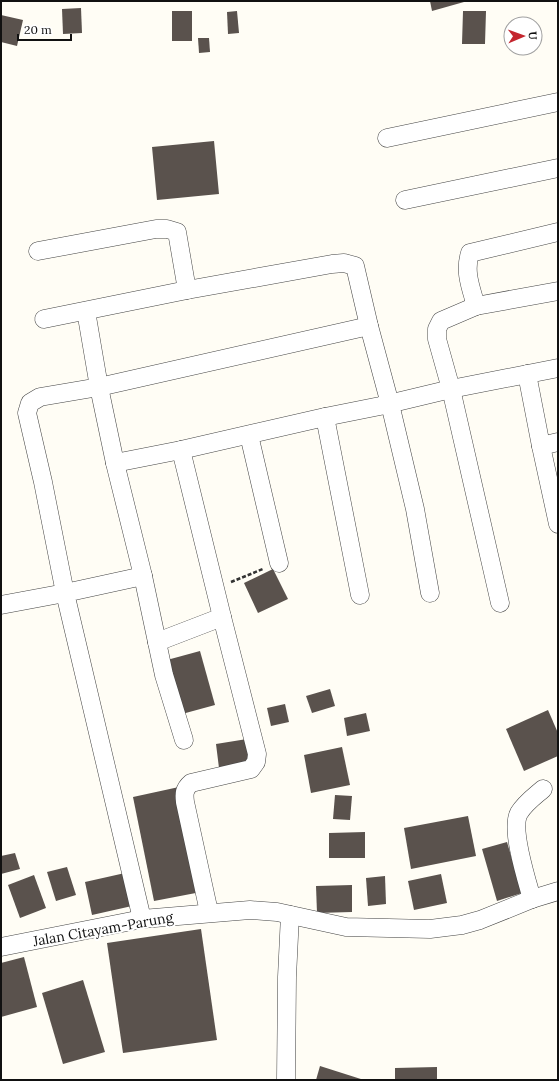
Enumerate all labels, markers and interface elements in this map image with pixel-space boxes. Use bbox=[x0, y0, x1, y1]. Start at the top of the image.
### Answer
scale bar bbox=[18, 16, 71, 42]
north arrow bbox=[503, 16, 543, 56]
text: 20 m bbox=[24, 22, 52, 37]
text: U bbox=[526, 31, 540, 41]
street label: Jalan Citayam-Parung bbox=[31, 908, 175, 950]

